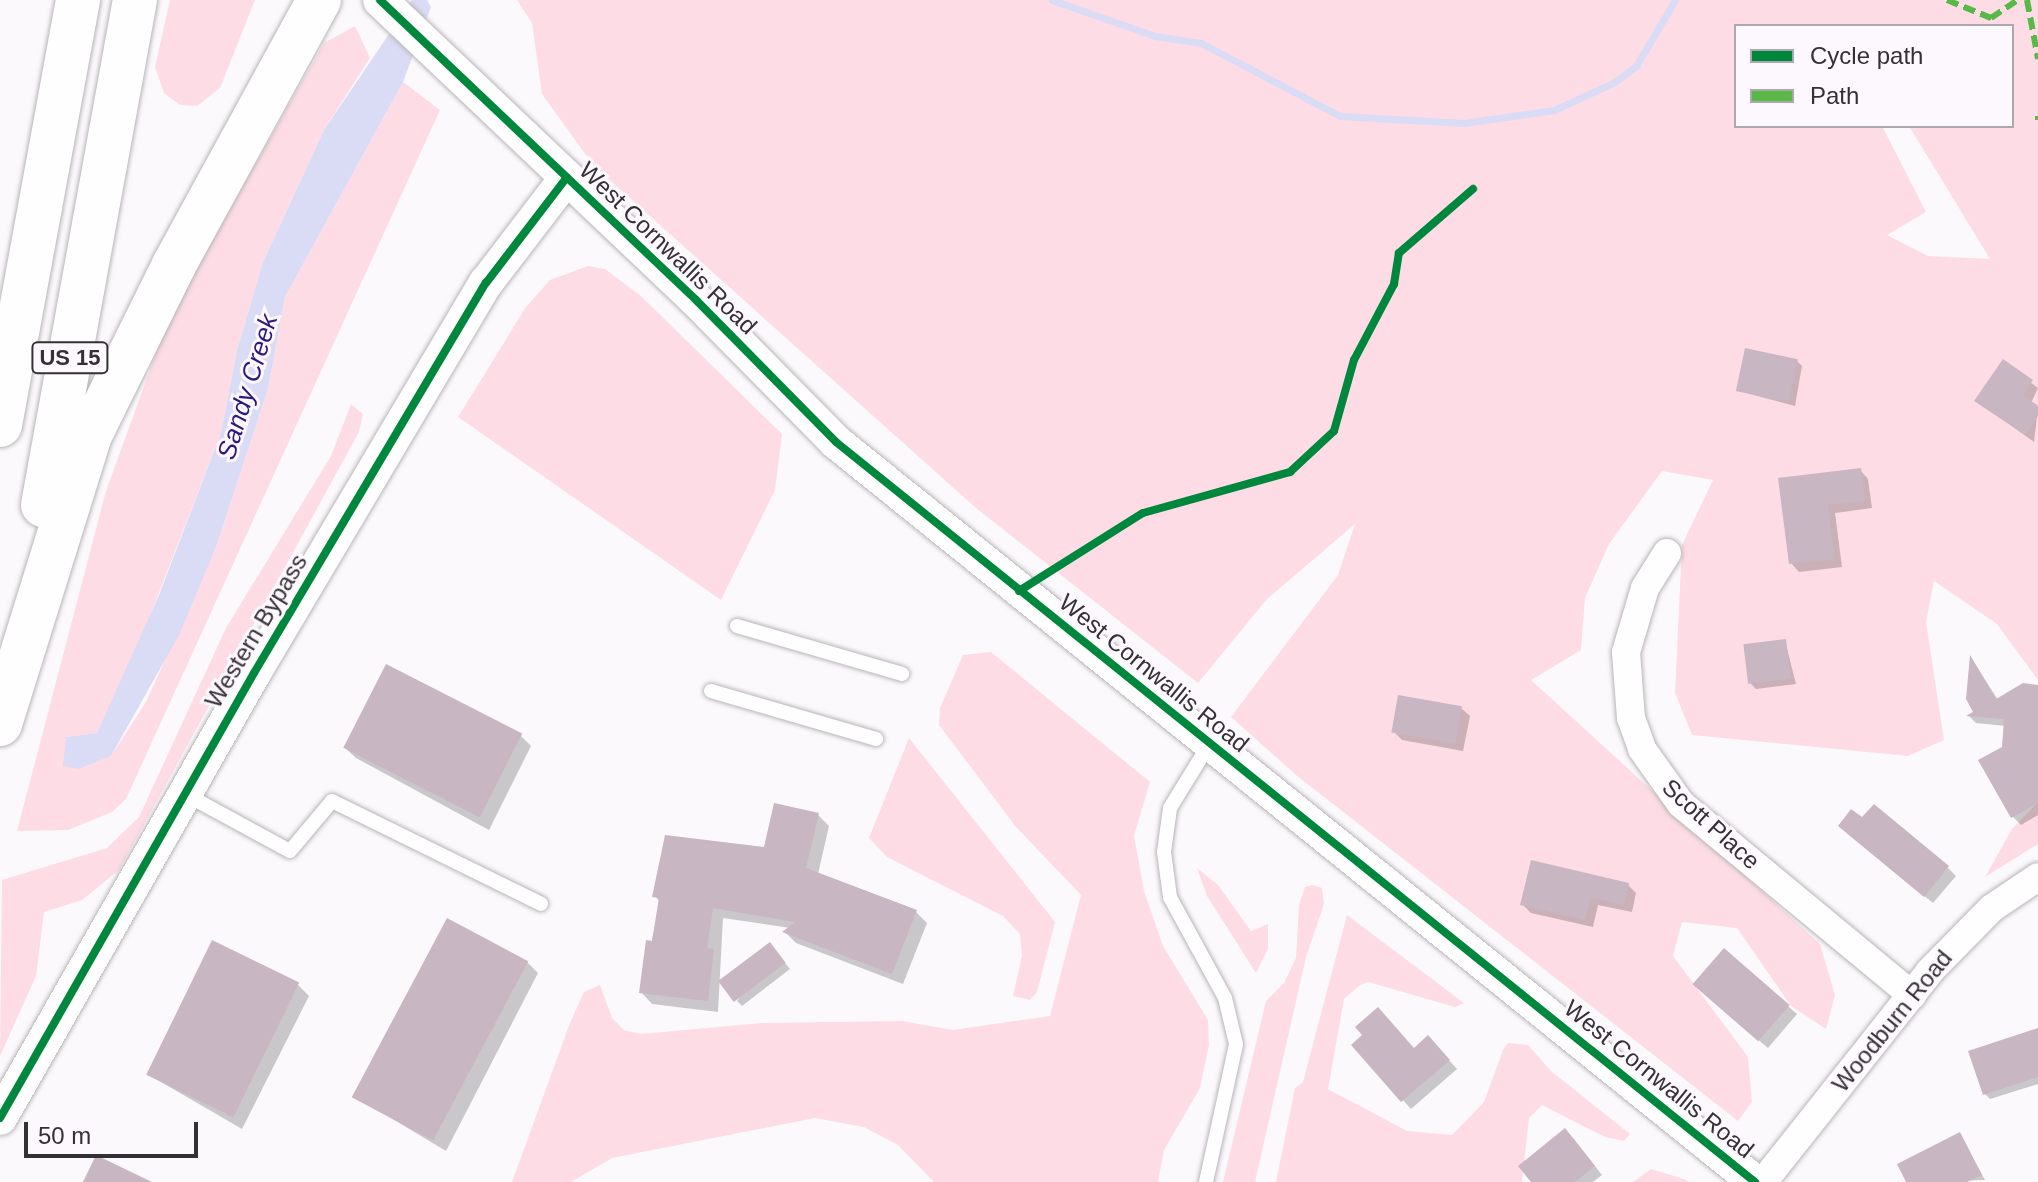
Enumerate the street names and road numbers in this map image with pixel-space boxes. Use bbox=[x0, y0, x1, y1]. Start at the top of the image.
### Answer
street label: West Cornwallis Road bbox=[573, 156, 763, 340]
road number: US 15 bbox=[30, 340, 110, 376]
street label: Western Bypass bbox=[199, 549, 313, 713]
street label: West Cornwallis Road bbox=[1053, 588, 1255, 758]
street label: Scott Place bbox=[1656, 773, 1766, 875]
street label: Woodburn Road bbox=[1826, 944, 1958, 1098]
street label: West Cornwallis Road bbox=[1558, 994, 1760, 1164]

